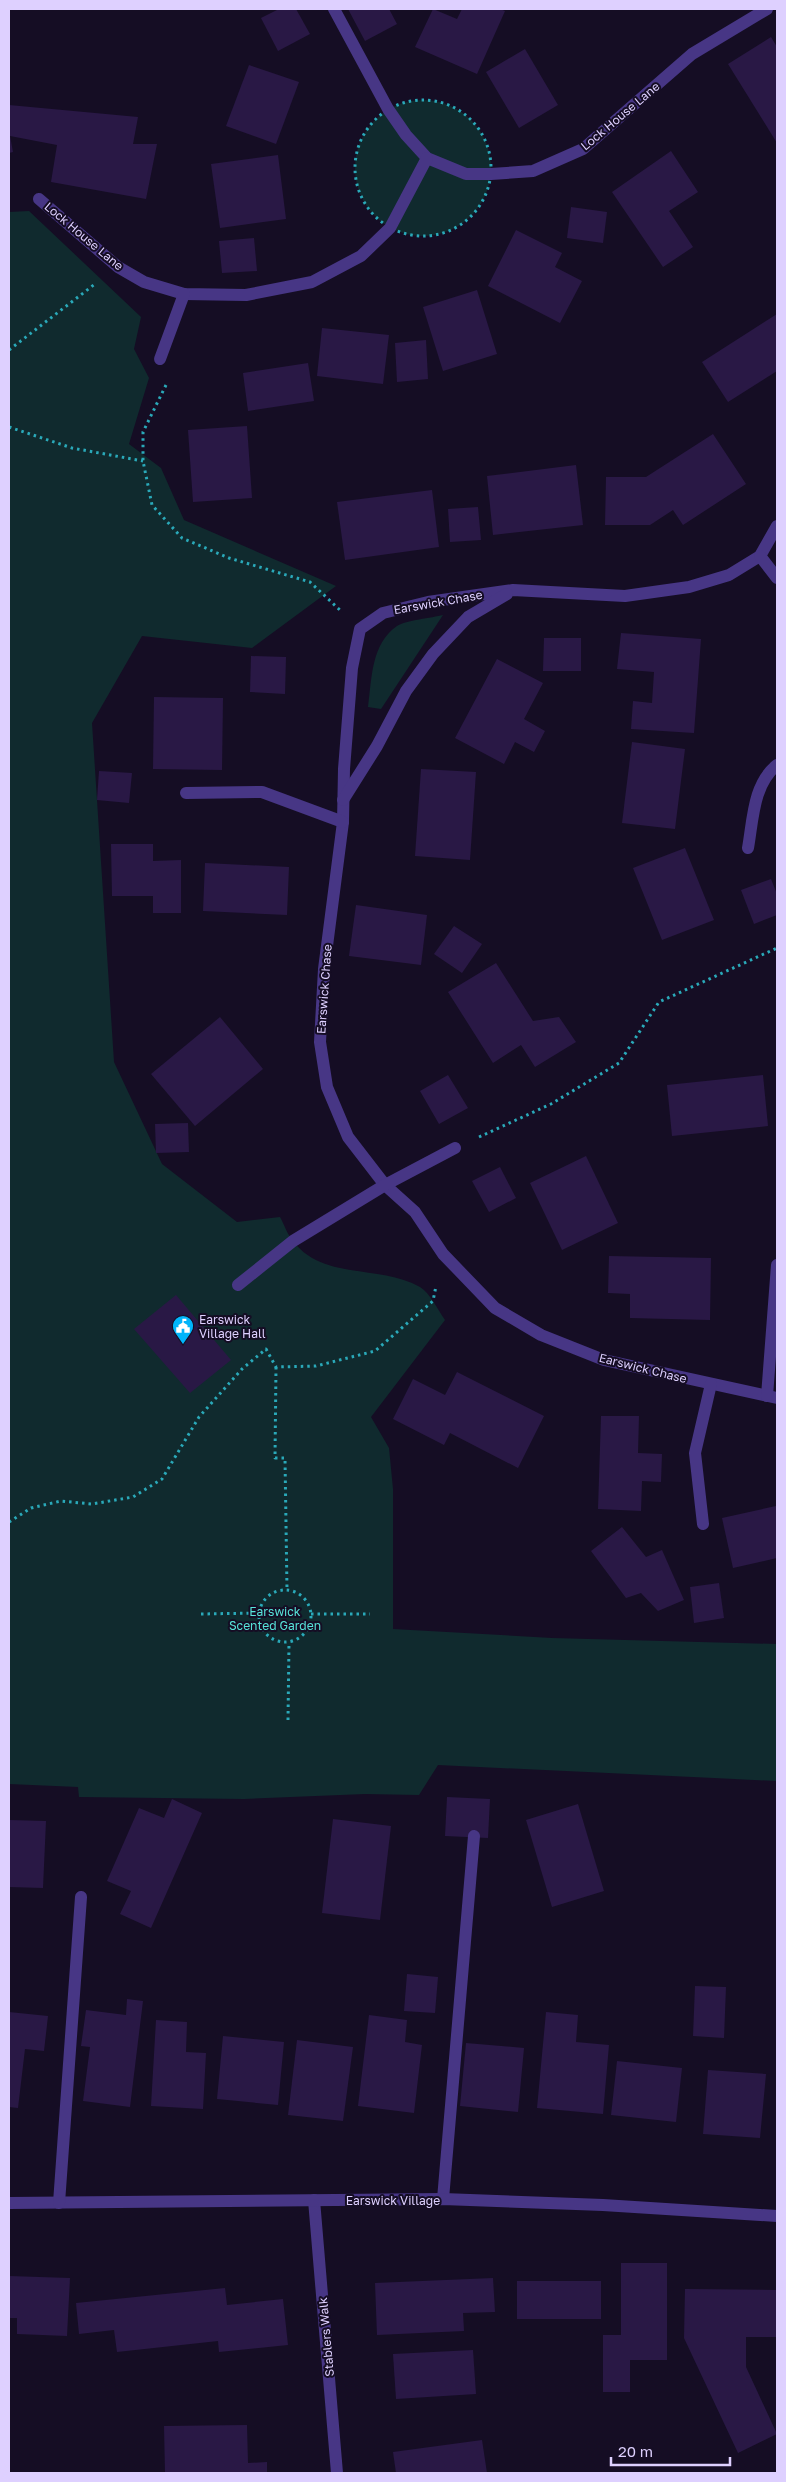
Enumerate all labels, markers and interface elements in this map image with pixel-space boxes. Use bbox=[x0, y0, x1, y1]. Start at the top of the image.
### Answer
street label: Lock House Lane bbox=[578, 79, 662, 153]
street label: Lock House Lane bbox=[42, 199, 126, 273]
street label: Earswick Chase bbox=[392, 587, 484, 617]
street label: Earswick Chase bbox=[313, 944, 335, 1034]
place label: Earswick Village Hall bbox=[199, 1312, 266, 1341]
public building icon: Earswick Village Hall bbox=[171, 1314, 195, 1345]
street label: Earswick Chase bbox=[598, 1350, 688, 1386]
park label: Earswick Scented Garden bbox=[229, 1604, 321, 1633]
street label: Earswick Village bbox=[346, 2193, 440, 2208]
street label: Stablers Walk bbox=[315, 2296, 337, 2377]
scale bar bbox=[611, 2434, 730, 2466]
text: 20 m bbox=[618, 2442, 653, 2460]

